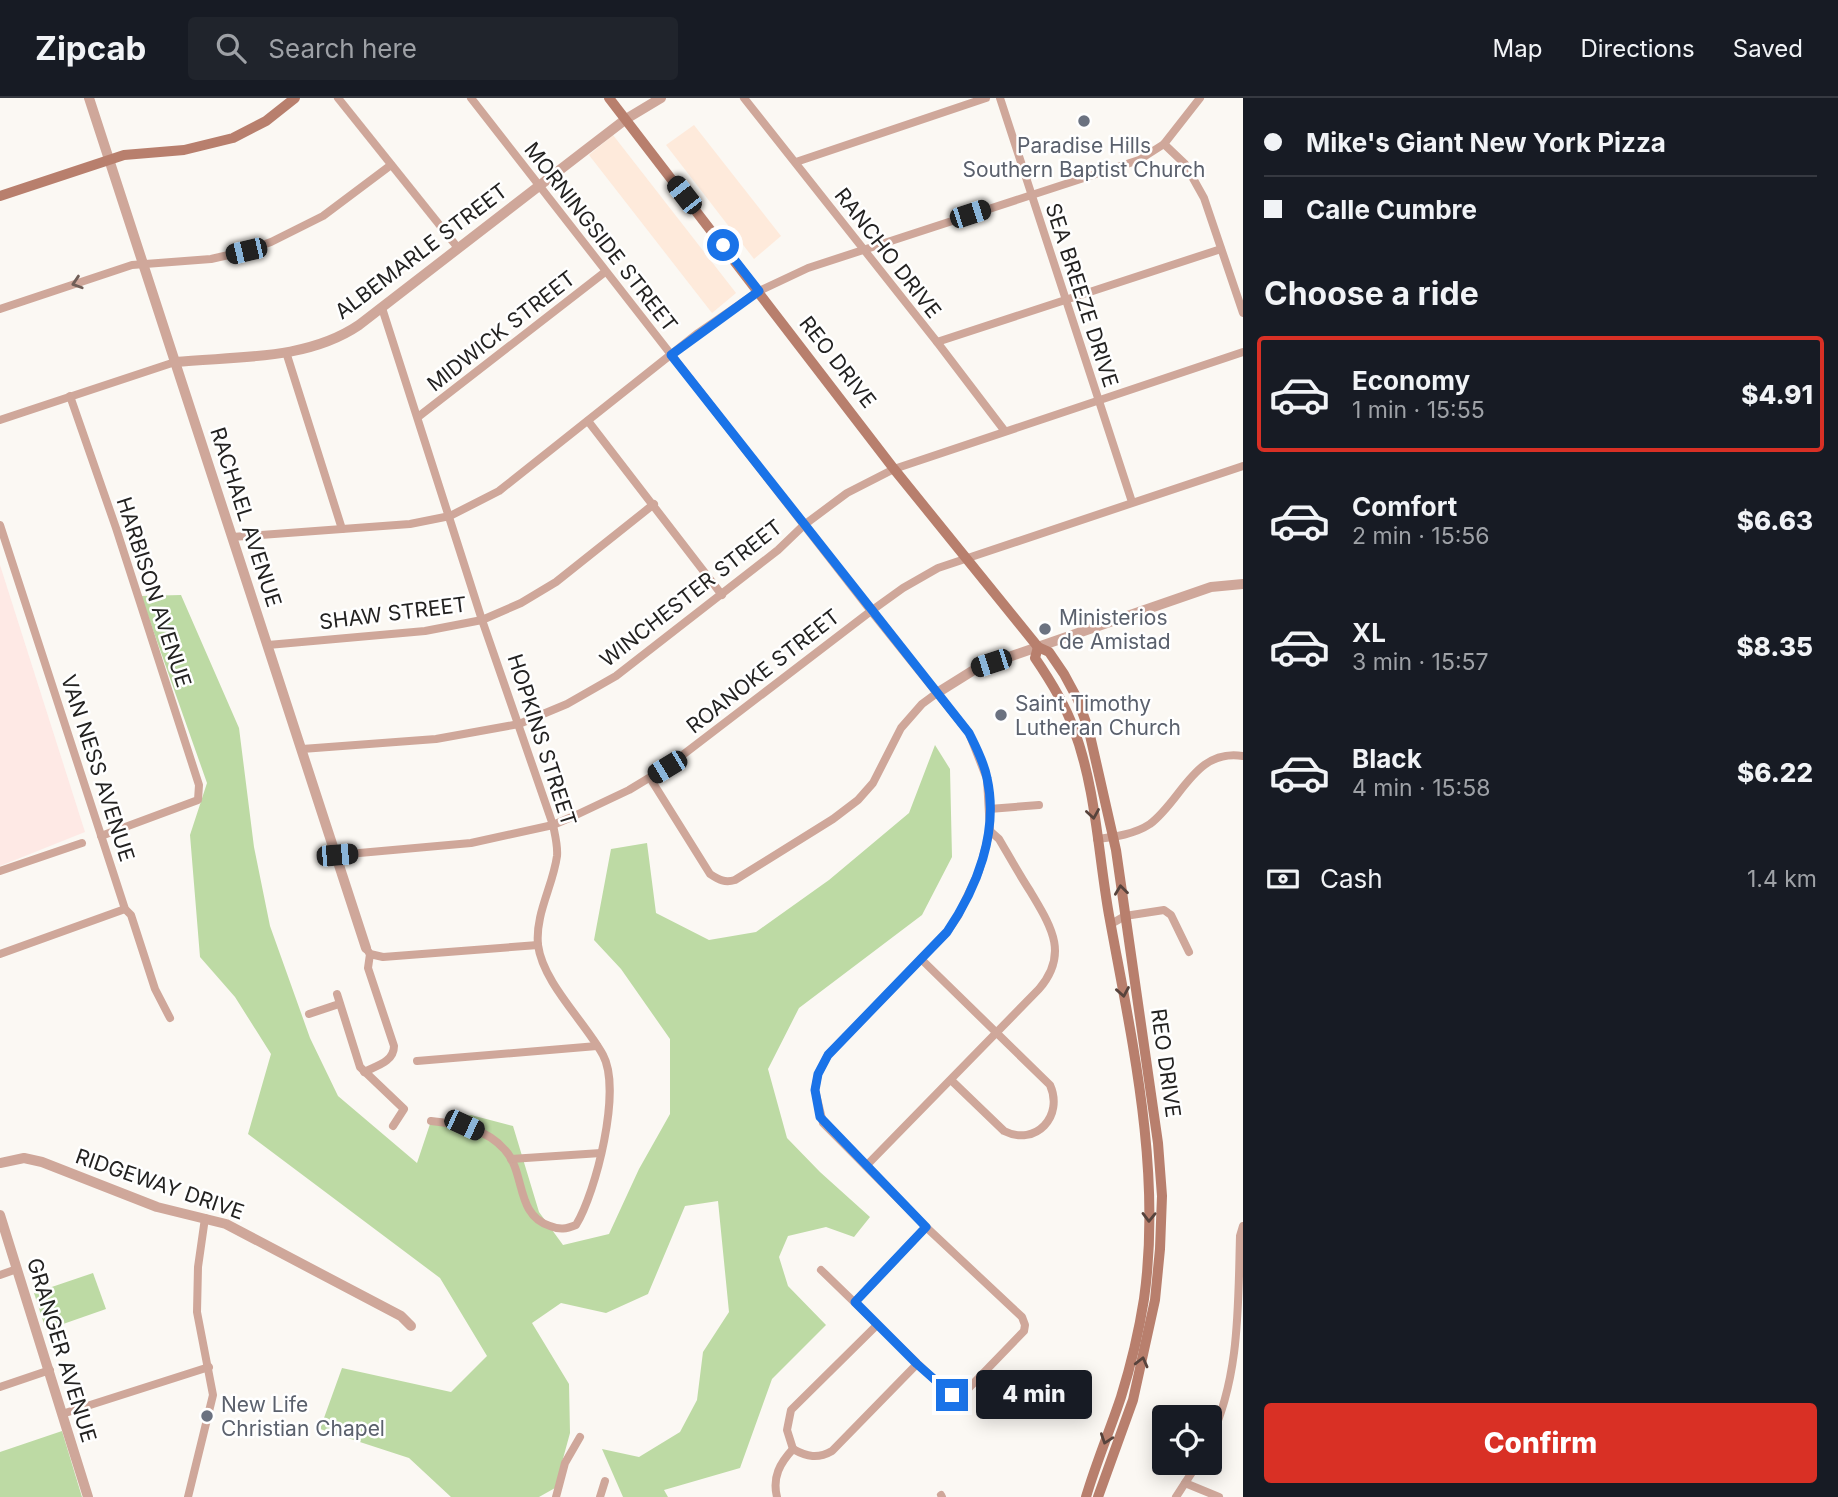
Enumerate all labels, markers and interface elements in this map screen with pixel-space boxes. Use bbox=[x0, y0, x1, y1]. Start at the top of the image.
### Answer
search box bbox=[188, 17, 678, 80]
text: Zipcab bbox=[35, 28, 146, 68]
icon: search bbox=[212, 29, 250, 67]
text: Search here bbox=[268, 33, 417, 64]
text: Map bbox=[1493, 34, 1542, 63]
text: Directions bbox=[1580, 34, 1695, 63]
text: Saved bbox=[1733, 34, 1803, 63]
marker: Paradise Hills Southern Baptist Church bbox=[1076, 113, 1092, 129]
text: Mike's Giant New York Pizza bbox=[1306, 127, 1666, 158]
place label: Paradise Hills Southern Baptist Church bbox=[963, 133, 1205, 182]
street label: MORNINGSIDE STREET bbox=[519, 137, 683, 337]
car bbox=[663, 172, 706, 218]
street label: ALBEMARLE STREET bbox=[330, 178, 512, 324]
street label: RANCHO DRIVE bbox=[829, 183, 947, 323]
text: Calle Cumbre bbox=[1306, 194, 1477, 225]
car bbox=[947, 198, 994, 230]
street label: SEA BREEZE DRIVE bbox=[1040, 200, 1124, 390]
route start bbox=[707, 229, 739, 261]
car bbox=[224, 236, 269, 266]
street label: MIDWICK STREET bbox=[422, 265, 580, 397]
text: Choose a ride bbox=[1264, 274, 1479, 313]
one-way arrow bbox=[71, 275, 84, 289]
street label: REO DRIVE bbox=[794, 311, 882, 413]
icon: car bbox=[1268, 363, 1331, 426]
text: Economy bbox=[1352, 365, 1470, 396]
text: $4.91 bbox=[1741, 379, 1813, 410]
text: 1 min · 15:55 bbox=[1352, 396, 1485, 424]
street label: RACHAEL AVENUE bbox=[205, 424, 287, 610]
icon: car bbox=[1268, 489, 1331, 552]
text: Comfort bbox=[1352, 491, 1457, 522]
street label: HARBISON AVENUE bbox=[111, 494, 197, 690]
text: $6.63 bbox=[1737, 505, 1813, 536]
street label: WINCHESTER STREET bbox=[595, 514, 787, 672]
text: 2 min · 15:56 bbox=[1352, 522, 1490, 550]
street label: SHAW STREET bbox=[318, 592, 468, 634]
street label: ROANOKE STREET bbox=[682, 604, 844, 738]
place label: Ministerios de Amistad bbox=[1059, 605, 1171, 654]
icon: car bbox=[1268, 615, 1331, 678]
text: XL bbox=[1352, 617, 1386, 648]
marker: Ministerios de Amistad bbox=[1037, 621, 1053, 637]
text: $8.35 bbox=[1736, 631, 1813, 662]
car bbox=[968, 647, 1015, 679]
text: 3 min · 15:57 bbox=[1352, 648, 1489, 676]
street label: HOPKINS STREET bbox=[502, 651, 582, 829]
street label: VAN NESS AVENUE bbox=[56, 671, 140, 865]
place label: Saint Timothy Lutheran Church bbox=[1015, 691, 1181, 740]
marker: Saint Timothy Lutheran Church bbox=[993, 707, 1009, 723]
icon: car bbox=[1268, 741, 1331, 804]
text: Black bbox=[1352, 743, 1422, 774]
car bbox=[644, 747, 691, 787]
text: $6.22 bbox=[1737, 757, 1813, 788]
text: 4 min · 15:58 bbox=[1352, 774, 1490, 802]
one-way arrow bbox=[1085, 808, 1100, 820]
car bbox=[316, 843, 359, 867]
icon: cash bbox=[1264, 860, 1302, 898]
text: Cash bbox=[1320, 863, 1383, 894]
text: 1.4 km bbox=[1747, 865, 1817, 893]
one-way arrow bbox=[1113, 884, 1128, 895]
one-way arrow bbox=[1115, 986, 1130, 997]
street label: REO DRIVE bbox=[1146, 1007, 1186, 1119]
car bbox=[441, 1107, 488, 1143]
street label: RIDGEWAY DRIVE bbox=[72, 1143, 248, 1225]
one-way arrow bbox=[1142, 1212, 1157, 1223]
street label: GRANGER AVENUE bbox=[22, 1255, 102, 1445]
one-way arrow bbox=[1134, 1356, 1148, 1368]
callout: 4 min bbox=[976, 1370, 1092, 1420]
route end bbox=[936, 1379, 968, 1411]
text: 4 min bbox=[1002, 1380, 1066, 1408]
place label: New Life Christian Chapel bbox=[221, 1392, 385, 1441]
button: Confirm bbox=[1264, 1403, 1817, 1483]
map controls bbox=[1152, 1405, 1222, 1475]
button: locate bbox=[1152, 1405, 1222, 1475]
marker: New Life Christian Chapel bbox=[199, 1408, 215, 1424]
one-way arrow bbox=[1100, 1433, 1114, 1445]

